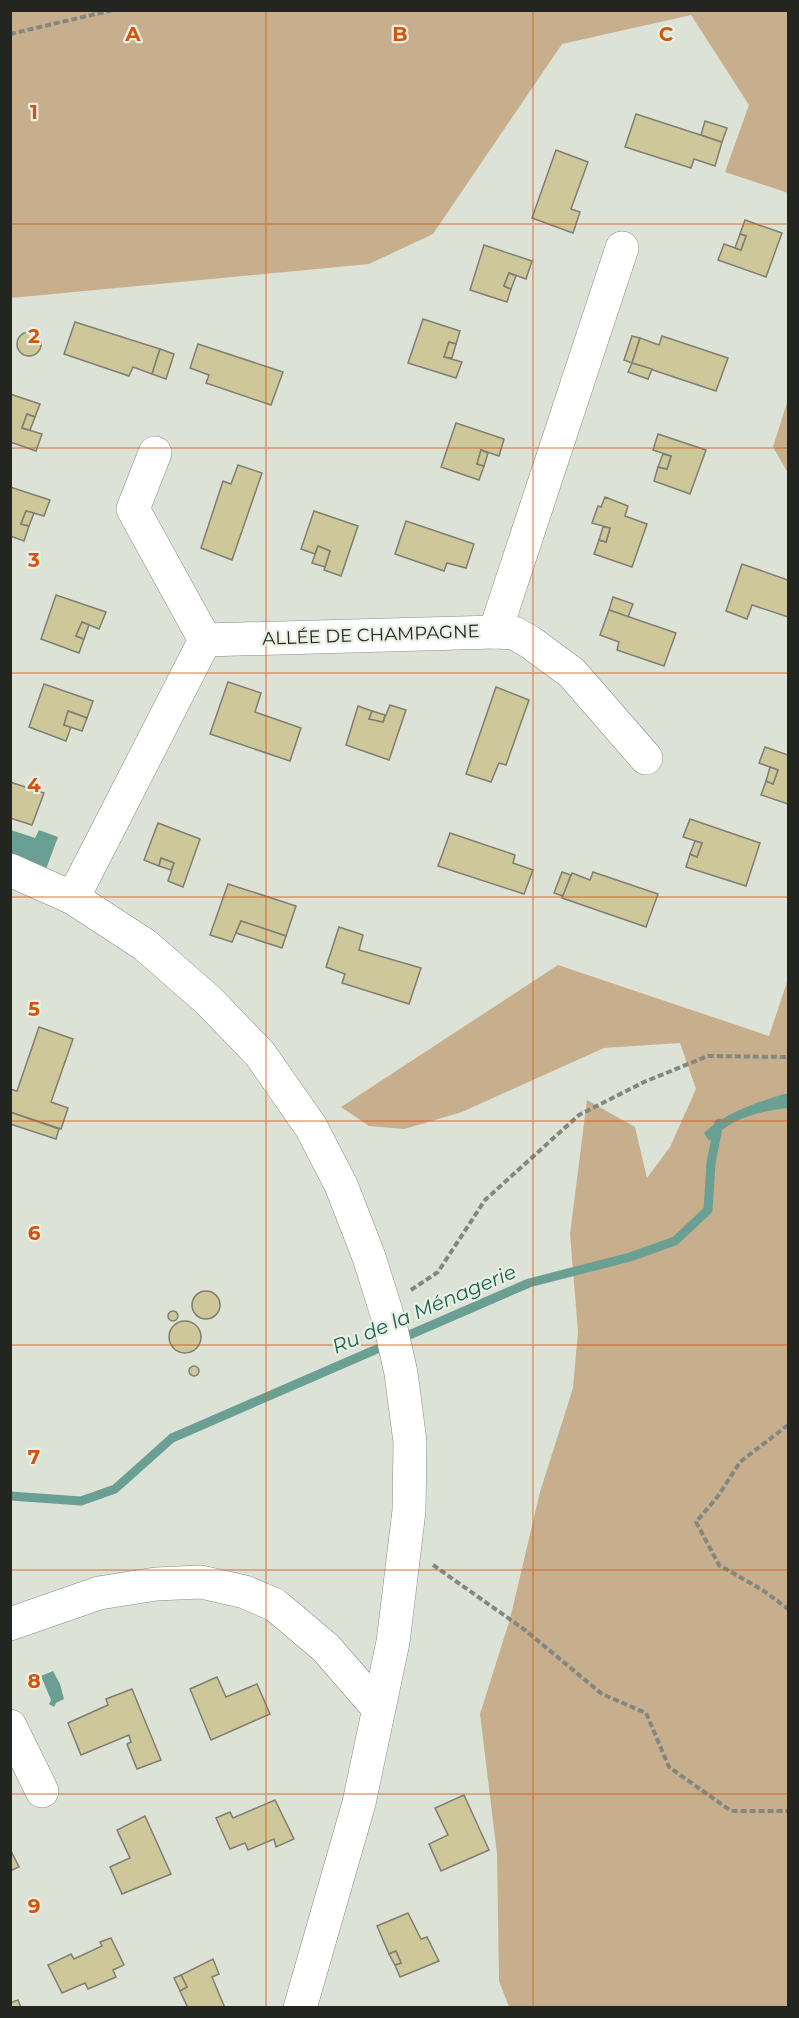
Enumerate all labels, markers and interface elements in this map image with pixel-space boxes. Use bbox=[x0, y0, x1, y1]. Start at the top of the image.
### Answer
text: A bbox=[124, 22, 141, 46]
text: B bbox=[392, 22, 408, 46]
text: C bbox=[659, 22, 674, 46]
text: 1 bbox=[30, 100, 38, 124]
text: 2 bbox=[28, 324, 40, 348]
text: 3 bbox=[27, 548, 40, 572]
street label: ALLÉE DE CHAMPAGNE bbox=[262, 620, 480, 650]
text: 4 bbox=[27, 773, 41, 797]
text: 5 bbox=[28, 997, 40, 1021]
text: 6 bbox=[28, 1221, 41, 1245]
water label: Ru de la Ménagerie bbox=[328, 1259, 520, 1359]
text: 7 bbox=[28, 1445, 40, 1469]
text: 8 bbox=[27, 1669, 41, 1693]
text: 9 bbox=[28, 1894, 40, 1918]

